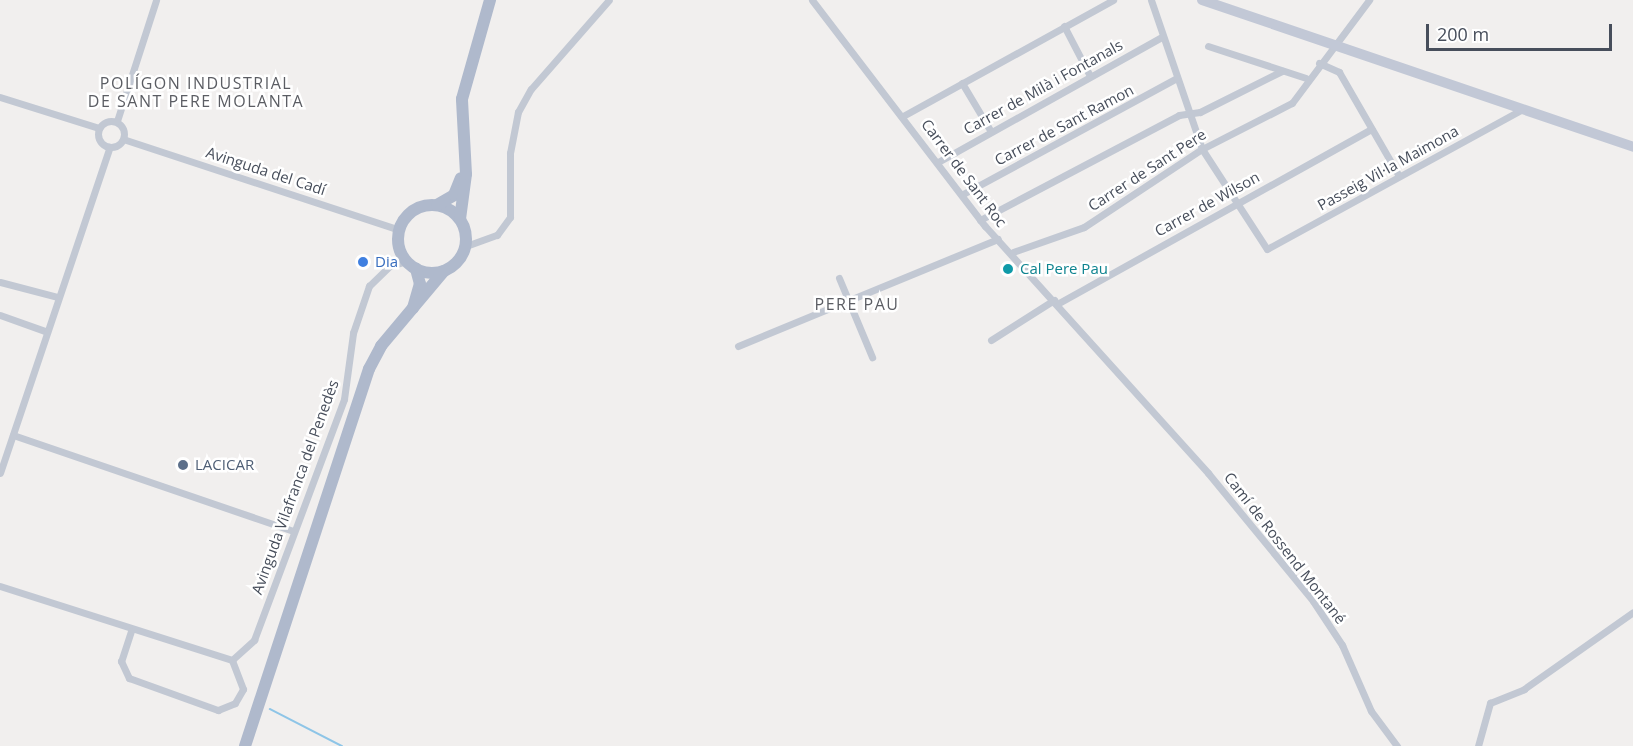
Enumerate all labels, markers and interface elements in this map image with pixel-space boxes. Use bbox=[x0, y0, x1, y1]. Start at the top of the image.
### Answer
scale bar bbox=[1429, 12, 1615, 50]
text: 200 m bbox=[1437, 22, 1489, 46]
street label: Carrer de Milà i Fontanals bbox=[960, 36, 1126, 138]
district label: POLÍGON INDUSTRIAL DE SANT PERE MOLANTA bbox=[88, 73, 304, 111]
street label: Carrer de Sant Ramon bbox=[991, 81, 1137, 169]
street label: Carrer de Sant Roc bbox=[918, 115, 1010, 231]
street label: Passeig Vil·la Maimona bbox=[1314, 122, 1462, 214]
street label: Carrer de Sant Pere bbox=[1085, 125, 1209, 215]
street label: Avinguda del Cadí bbox=[204, 143, 328, 199]
street label: Carrer de Wilson bbox=[1152, 168, 1262, 240]
place label: Dia bbox=[375, 253, 398, 271]
marker: Dia bbox=[356, 255, 370, 269]
place label: Cal Pere Pau bbox=[1020, 260, 1108, 278]
marker: Cal Pere Pau bbox=[1001, 262, 1015, 276]
district label: PERE PAU bbox=[815, 294, 899, 314]
street label: Avinguda Vilafranca del Penedès bbox=[248, 377, 342, 597]
place label: LACICAR bbox=[195, 456, 254, 474]
marker: LACICAR bbox=[176, 458, 190, 472]
street label: Camí de Rossend Montané bbox=[1220, 469, 1350, 627]

